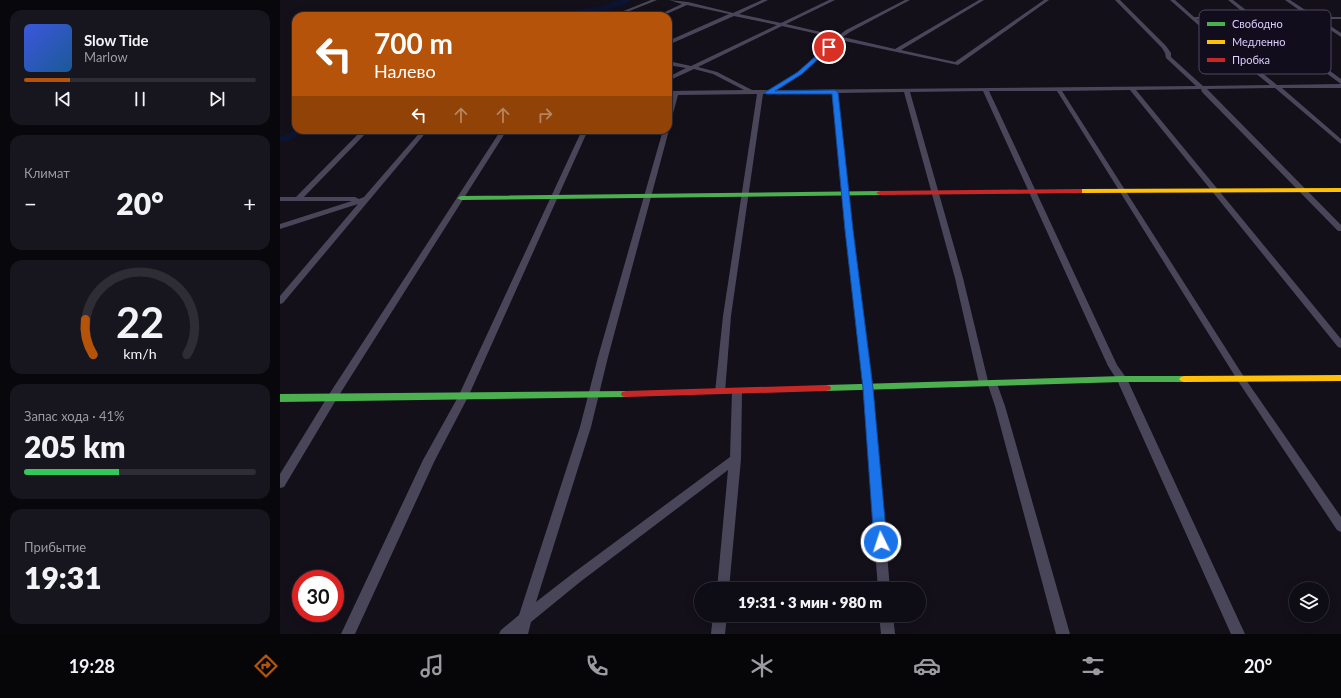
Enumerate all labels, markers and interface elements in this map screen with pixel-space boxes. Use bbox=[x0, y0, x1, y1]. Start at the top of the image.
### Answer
legend bbox=[1199, 10, 1331, 74]
text: Свободно bbox=[1232, 17, 1283, 30]
text: 700 m bbox=[374, 26, 453, 60]
icon: left bbox=[308, 28, 360, 80]
pin bbox=[812, 30, 846, 64]
text: Slow Tide bbox=[84, 31, 149, 49]
text: Медленно bbox=[1232, 35, 1285, 48]
icon: arrive bbox=[818, 36, 840, 58]
text: Marlow bbox=[84, 49, 128, 65]
text: Пробка bbox=[1232, 53, 1270, 66]
text: Налево bbox=[374, 60, 436, 82]
icon: previous bbox=[52, 88, 74, 110]
icon: pause bbox=[129, 88, 151, 110]
icon: next bbox=[206, 88, 228, 110]
icon: left bbox=[408, 104, 430, 126]
icon: ahead bbox=[450, 104, 472, 126]
icon: ahead bbox=[492, 104, 514, 126]
icon: right bbox=[534, 104, 556, 126]
text: Климат bbox=[24, 165, 70, 181]
text: 20° bbox=[116, 185, 164, 221]
text: − bbox=[24, 190, 37, 217]
text: + bbox=[243, 190, 256, 217]
text: 22 bbox=[116, 297, 164, 347]
text: km/h bbox=[123, 345, 157, 362]
text: Запас хода · 41% bbox=[24, 408, 125, 424]
text: 205 km bbox=[24, 428, 125, 464]
position arrow bbox=[860, 521, 902, 563]
text: Прибытие bbox=[24, 539, 86, 555]
text: 19:31 bbox=[24, 559, 102, 595]
speed limit sign: 30 bbox=[292, 570, 344, 622]
map controls bbox=[1289, 582, 1329, 622]
button: layers bbox=[1289, 582, 1329, 622]
text: 19:31 · 3 мин · 980 m bbox=[738, 593, 882, 611]
icon: directions bbox=[252, 652, 280, 680]
icon: music bbox=[418, 652, 446, 680]
icon: phone bbox=[583, 652, 611, 680]
icon: climate bbox=[748, 652, 776, 680]
icon: car bbox=[913, 652, 941, 680]
icon: filters bbox=[1079, 652, 1107, 680]
text: 19:28 bbox=[69, 655, 115, 677]
text: 20° bbox=[1244, 655, 1272, 677]

